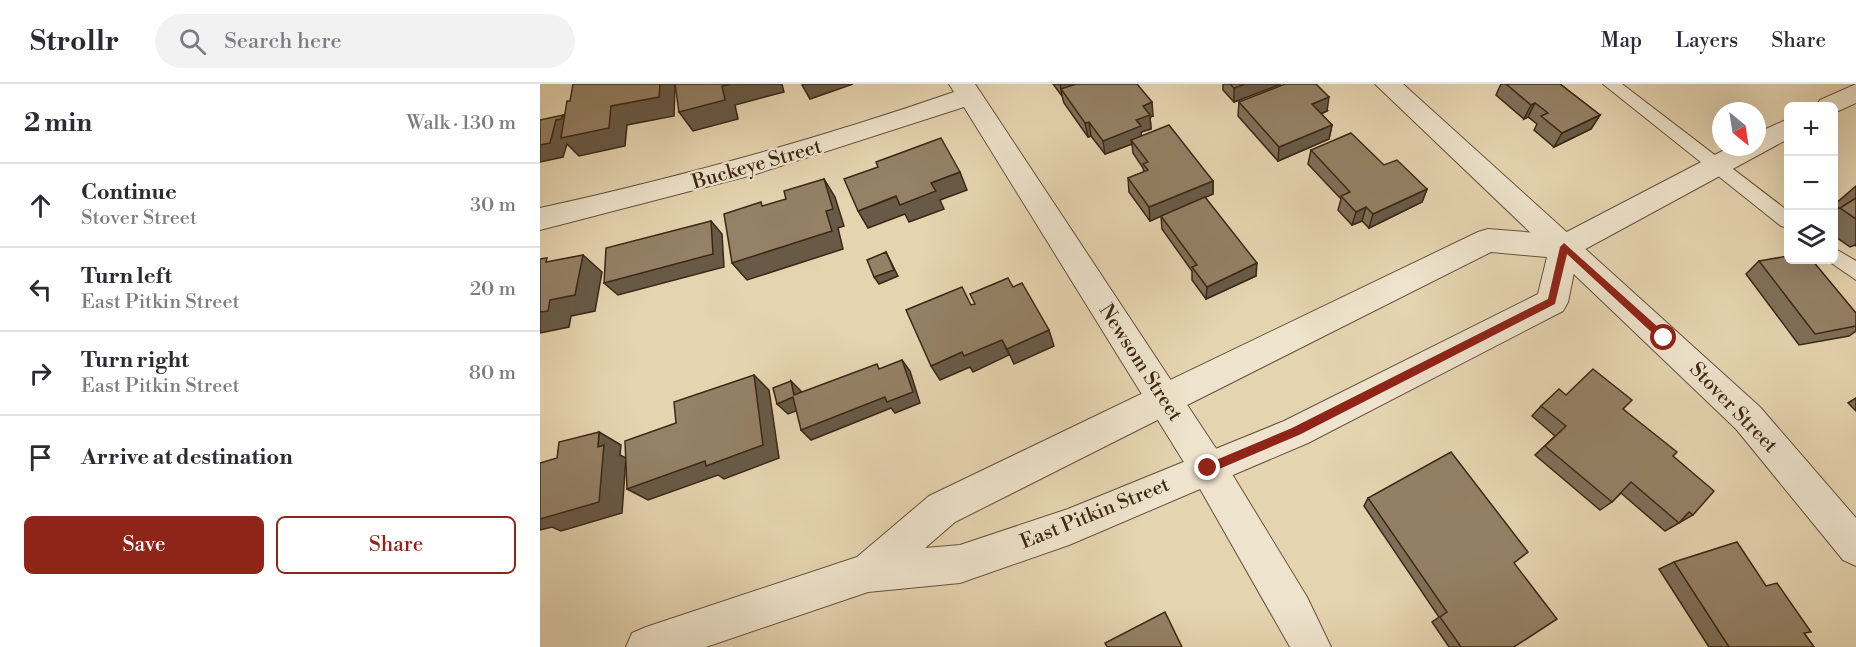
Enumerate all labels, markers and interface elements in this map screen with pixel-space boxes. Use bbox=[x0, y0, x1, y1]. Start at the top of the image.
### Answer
search box bbox=[155, 14, 575, 68]
text: Strollr bbox=[30, 24, 119, 59]
icon: search bbox=[176, 25, 209, 58]
text: Search here bbox=[224, 28, 342, 55]
text: Map bbox=[1601, 28, 1642, 54]
text: Layers bbox=[1675, 28, 1738, 54]
text: Share bbox=[1771, 28, 1826, 54]
north arrow bbox=[1712, 102, 1766, 156]
map controls bbox=[1784, 102, 1838, 264]
button: + bbox=[1784, 102, 1838, 156]
text: 2 min bbox=[24, 107, 92, 139]
text: Walk · 130 m bbox=[407, 111, 516, 136]
street label: Buckeye Street bbox=[688, 135, 825, 196]
button: − bbox=[1784, 156, 1838, 210]
text: Continue bbox=[81, 179, 177, 206]
icon: ahead bbox=[24, 189, 57, 222]
text: 30 m bbox=[470, 193, 516, 218]
text: Stover Street bbox=[81, 206, 197, 231]
button: layers bbox=[1784, 210, 1838, 264]
text: Turn left bbox=[81, 263, 172, 290]
icon: left bbox=[24, 273, 57, 306]
text: 20 m bbox=[470, 277, 516, 302]
text: East Pitkin Street bbox=[81, 290, 240, 315]
street label: Newsom Street bbox=[1093, 300, 1187, 426]
route start bbox=[1650, 324, 1676, 350]
text: Turn right bbox=[81, 347, 189, 374]
icon: right bbox=[24, 357, 57, 390]
street label: Stover Street bbox=[1684, 358, 1782, 458]
text: 80 m bbox=[469, 361, 516, 386]
text: East Pitkin Street bbox=[81, 374, 240, 399]
icon: arrive bbox=[24, 441, 57, 474]
text: Arrive at destination bbox=[81, 444, 293, 471]
route end bbox=[1194, 454, 1220, 480]
street label: East Pitkin Street bbox=[1017, 473, 1173, 555]
button: Save bbox=[24, 516, 264, 574]
button: Share bbox=[276, 516, 516, 574]

